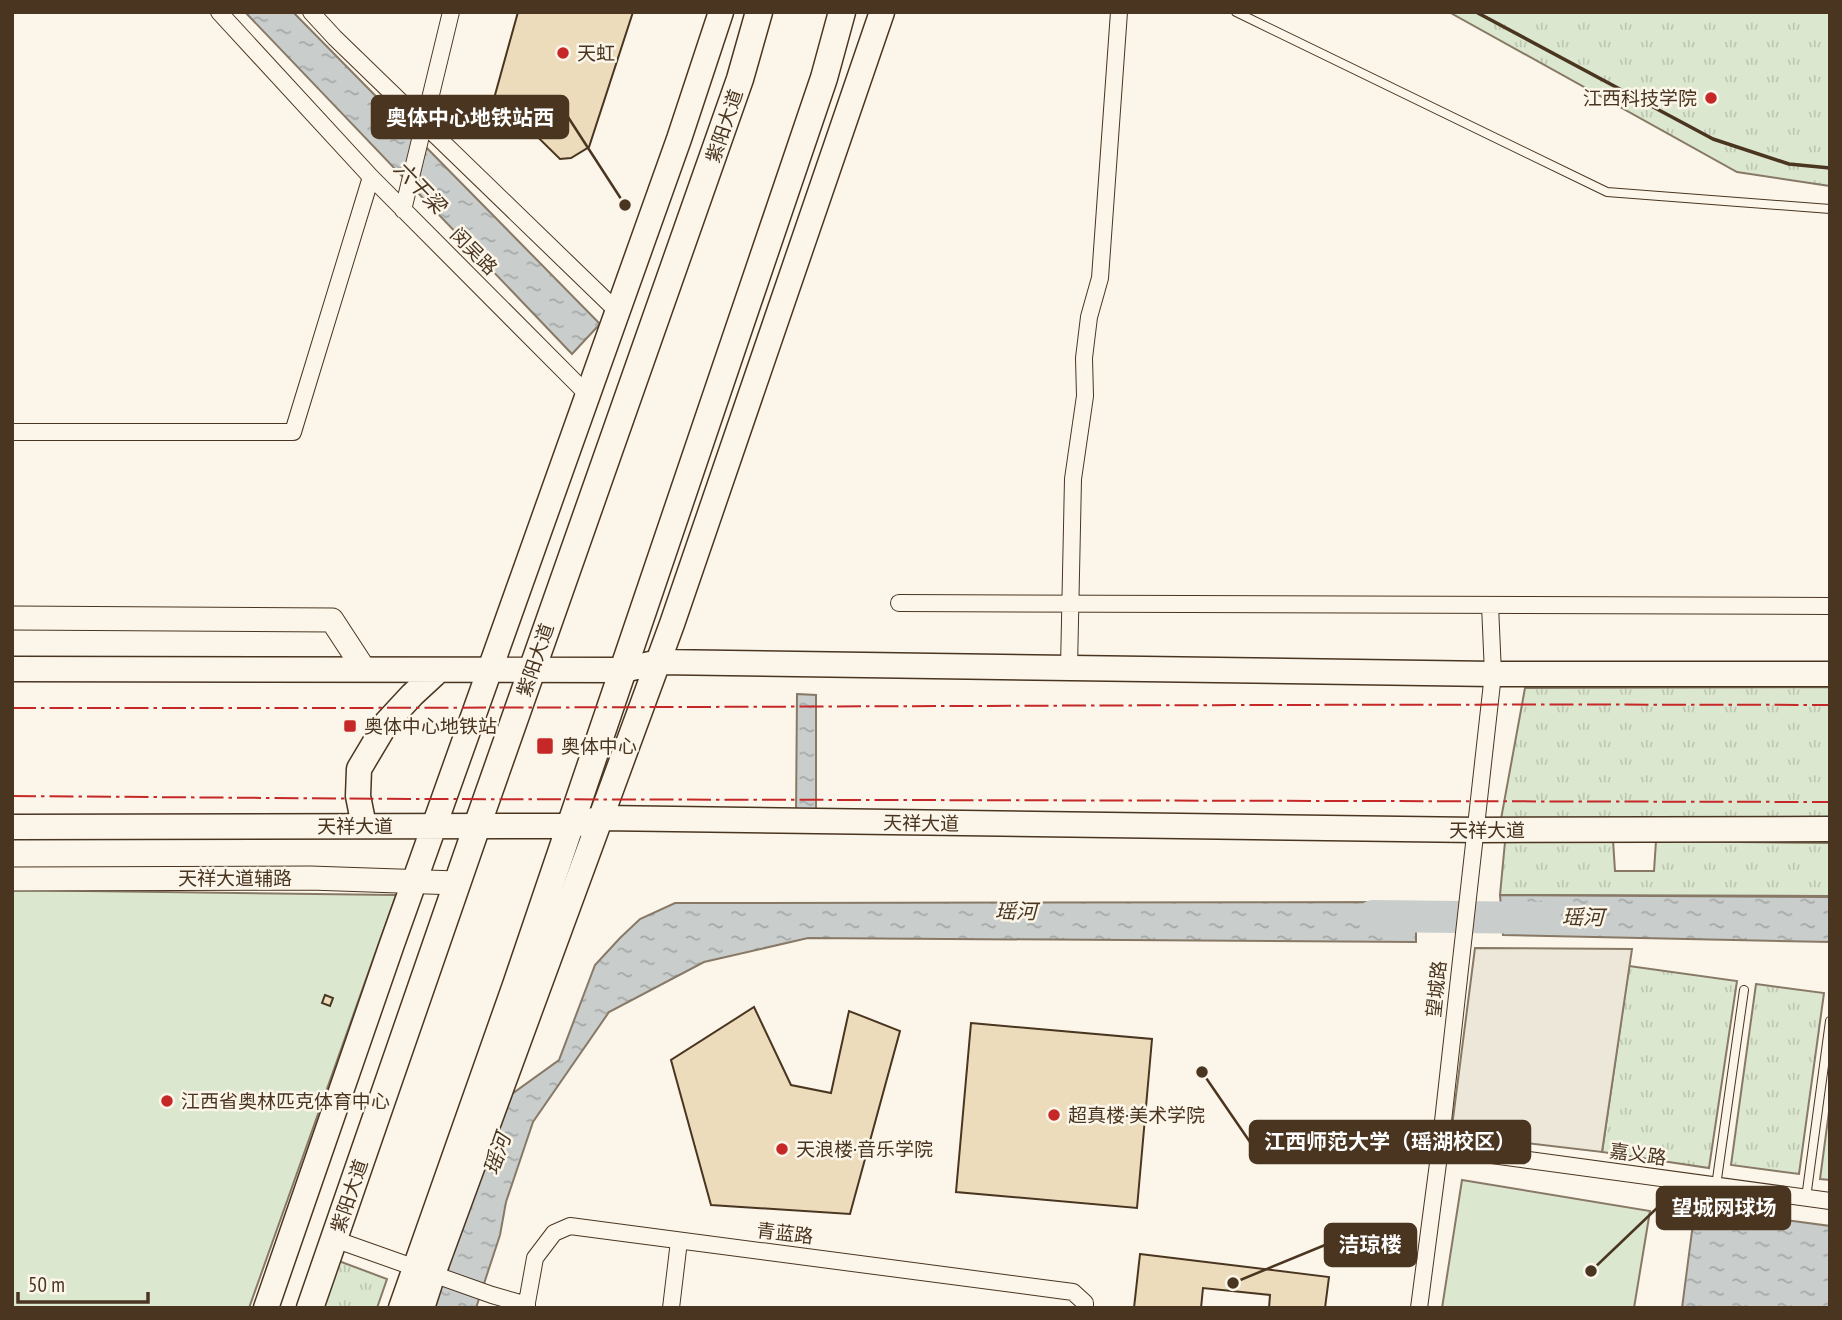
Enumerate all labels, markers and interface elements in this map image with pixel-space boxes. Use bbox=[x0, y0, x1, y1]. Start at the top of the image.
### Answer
place label: 天虹 bbox=[577, 41, 615, 65]
marker: 天虹 bbox=[555, 45, 571, 61]
street label: 紫阳大道 bbox=[700, 86, 748, 166]
place label: 江西科技学院 bbox=[1583, 86, 1697, 110]
marker: 江西科技学院 bbox=[1703, 90, 1719, 106]
callout: 奥体中心地铁站西 bbox=[372, 96, 568, 138]
text: 奥体中心地铁站西 bbox=[386, 104, 554, 131]
water label: 六干梁 bbox=[388, 155, 453, 220]
street label: 闵吴路 bbox=[445, 222, 503, 280]
street label: 紫阳大道 bbox=[511, 620, 559, 700]
place label: 奥体中心地铁站 bbox=[364, 714, 497, 738]
marker: 奥体中心地铁站 bbox=[342, 718, 358, 734]
place label: 奥体中心 bbox=[561, 734, 637, 758]
marker: 奥体中心 bbox=[535, 736, 555, 756]
street label: 天祥大道 bbox=[883, 810, 959, 836]
street label: 天祥大道 bbox=[317, 814, 393, 838]
street label: 天祥大道 bbox=[1449, 818, 1525, 842]
street label: 天祥大道辅路 bbox=[178, 866, 292, 890]
water label: 瑶河 bbox=[995, 897, 1041, 925]
water label: 瑶河 bbox=[1562, 903, 1608, 931]
street label: 望城路 bbox=[1421, 959, 1451, 1019]
place label: 江西省奥林匹克体育中心 bbox=[181, 1089, 390, 1113]
marker: 江西省奥林匹克体育中心 bbox=[159, 1093, 175, 1109]
place label: 超真楼·美术学院 bbox=[1068, 1103, 1205, 1127]
marker: 超真楼·美术学院 bbox=[1046, 1107, 1062, 1123]
callout: 江西师范大学（瑶湖校区） bbox=[1250, 1121, 1530, 1163]
water label: 瑶河 bbox=[477, 1126, 518, 1178]
text: 江西师范大学（瑶湖校区） bbox=[1264, 1128, 1516, 1155]
place label: 天浪楼·音乐学院 bbox=[796, 1137, 933, 1161]
street label: 嘉义路 bbox=[1608, 1138, 1668, 1170]
marker: 天浪楼·音乐学院 bbox=[774, 1141, 790, 1157]
street label: 紫阳大道 bbox=[325, 1156, 373, 1236]
callout: 望城网球场 bbox=[1657, 1187, 1790, 1229]
text: 望城网球场 bbox=[1672, 1194, 1777, 1221]
street label: 青蓝路 bbox=[755, 1218, 815, 1248]
callout: 洁琼楼 bbox=[1325, 1224, 1416, 1266]
text: 洁琼楼 bbox=[1339, 1231, 1402, 1258]
scale bar bbox=[18, 1260, 147, 1304]
text: 50 m bbox=[28, 1271, 65, 1298]

